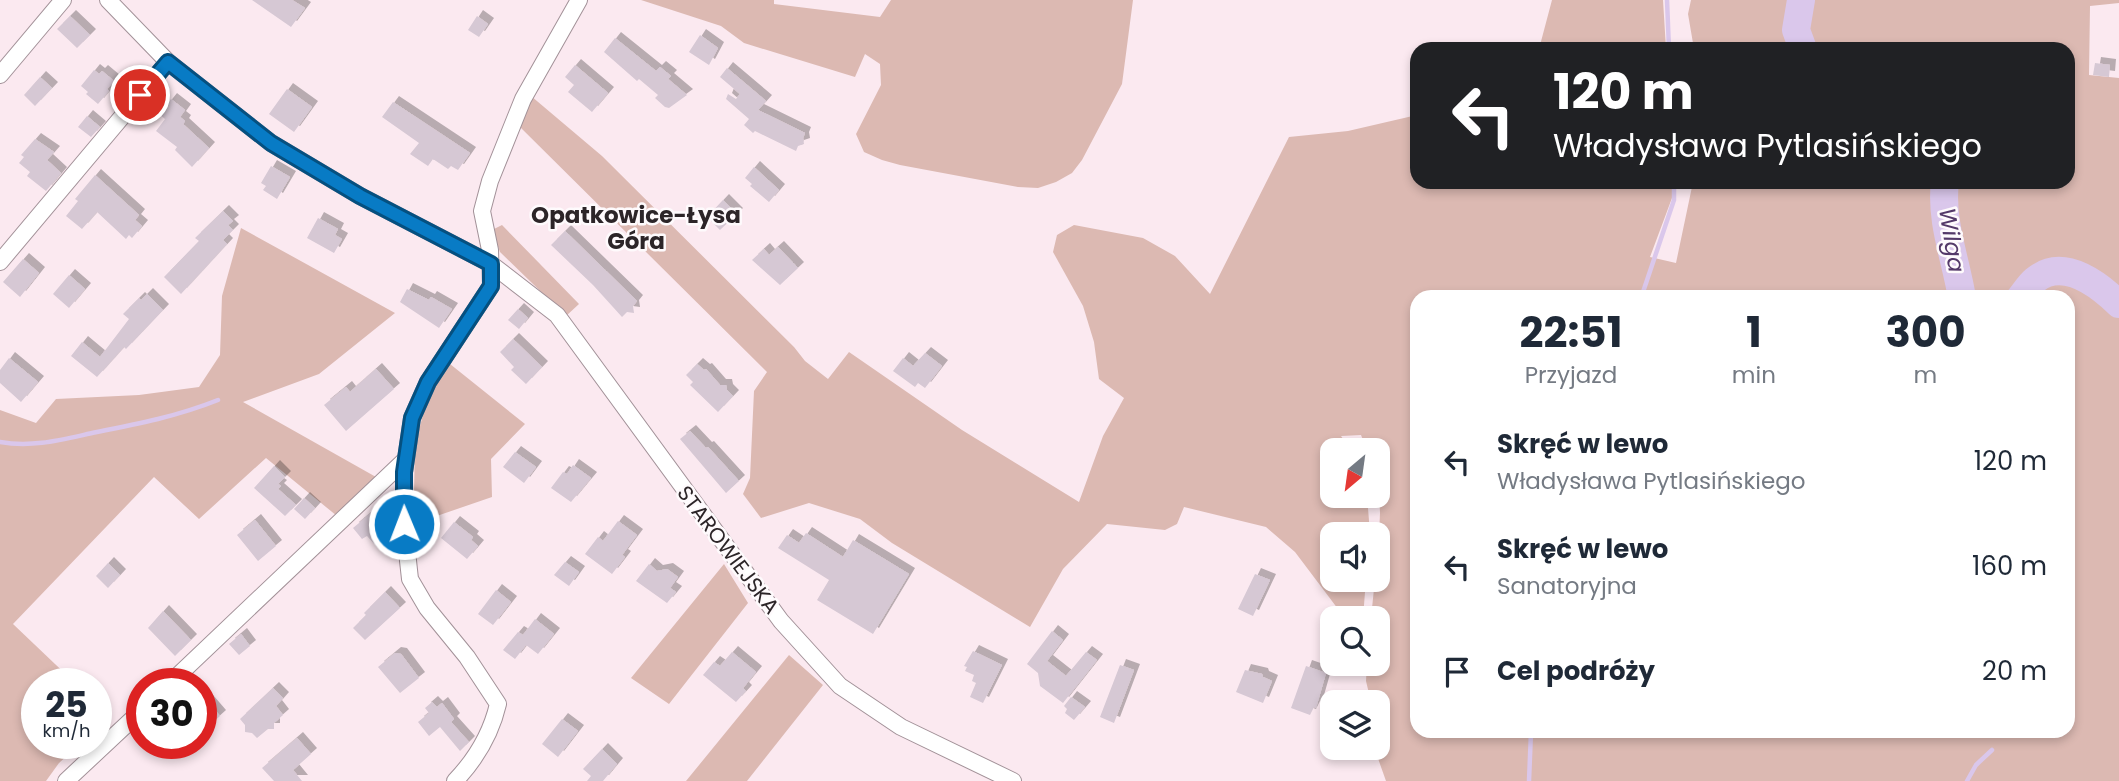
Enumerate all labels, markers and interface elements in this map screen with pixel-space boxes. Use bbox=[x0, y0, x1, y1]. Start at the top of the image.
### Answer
text: 120 m bbox=[1553, 58, 1694, 126]
pin bbox=[110, 65, 170, 125]
icon: left bbox=[1438, 70, 1529, 161]
icon: arrive bbox=[121, 76, 159, 114]
text: Władysława Pytlasińskiego bbox=[1553, 123, 1982, 168]
district label: Opatkowice-Łysa Góra bbox=[531, 199, 741, 257]
water label: Wilga bbox=[1931, 205, 1973, 275]
text: 22:51 bbox=[1519, 303, 1622, 362]
text: 1 bbox=[1746, 303, 1762, 362]
text: 300 bbox=[1885, 303, 1966, 362]
text: Przyjazd bbox=[1525, 359, 1617, 391]
text: min bbox=[1732, 359, 1776, 391]
text: m bbox=[1914, 359, 1937, 391]
text: Skręć w lewo bbox=[1497, 426, 1668, 462]
north arrow bbox=[1320, 438, 1390, 508]
map controls bbox=[1320, 438, 1390, 760]
icon: left bbox=[1438, 443, 1476, 481]
text: 120 m bbox=[1974, 443, 2047, 479]
text: Władysława Pytlasińskiego bbox=[1497, 465, 1805, 497]
street label: STAROWIEJSKA bbox=[671, 480, 786, 620]
position arrow bbox=[367, 487, 441, 561]
button: sound bbox=[1320, 522, 1390, 592]
text: Skręć w lewo bbox=[1497, 531, 1668, 567]
icon: left bbox=[1438, 548, 1476, 586]
text: 160 m bbox=[1972, 548, 2047, 584]
text: Sanatoryjna bbox=[1497, 570, 1637, 602]
button: search bbox=[1320, 606, 1390, 676]
icon: arrive bbox=[1438, 653, 1476, 691]
text: Cel podróży bbox=[1497, 653, 1655, 689]
text: 20 m bbox=[1982, 653, 2047, 689]
speed limit sign: 30 bbox=[126, 668, 217, 759]
text: 25 bbox=[45, 680, 88, 729]
button: layers bbox=[1320, 690, 1390, 760]
text: km/h bbox=[43, 718, 90, 743]

